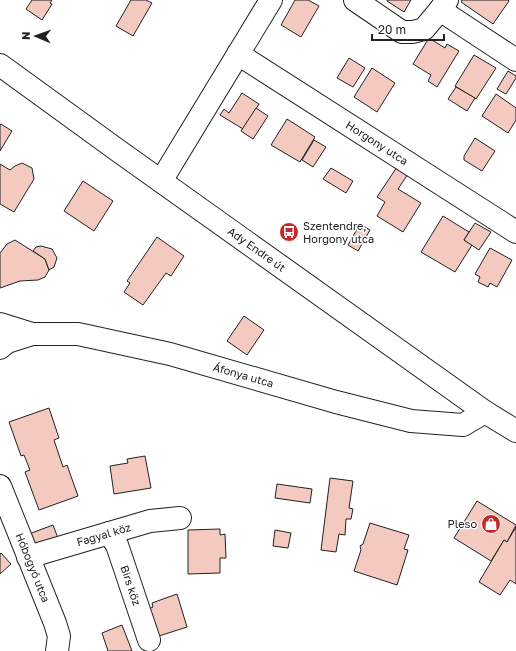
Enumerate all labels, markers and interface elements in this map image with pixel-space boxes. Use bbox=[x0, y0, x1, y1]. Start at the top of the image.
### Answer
north arrow bbox=[16, 16, 56, 56]
scale bar bbox=[372, 16, 444, 42]
text: 20 m bbox=[378, 22, 406, 37]
text: N bbox=[19, 31, 32, 40]
street label: Horgony utca bbox=[344, 118, 411, 167]
place label: Szentendre, Horgony utca bbox=[303, 219, 374, 245]
bus stop icon: Szentendre, Horgony utca bbox=[278, 221, 300, 243]
street label: Ady Endre út bbox=[226, 224, 288, 274]
street label: Áfonya utca bbox=[212, 360, 275, 390]
shop icon: Pleso bbox=[480, 513, 502, 535]
place label: Pleso bbox=[448, 517, 477, 530]
street label: Fagyal köz bbox=[75, 520, 133, 548]
street label: Hóbogyó utca bbox=[13, 531, 53, 604]
street label: Birs köz bbox=[118, 563, 144, 607]

